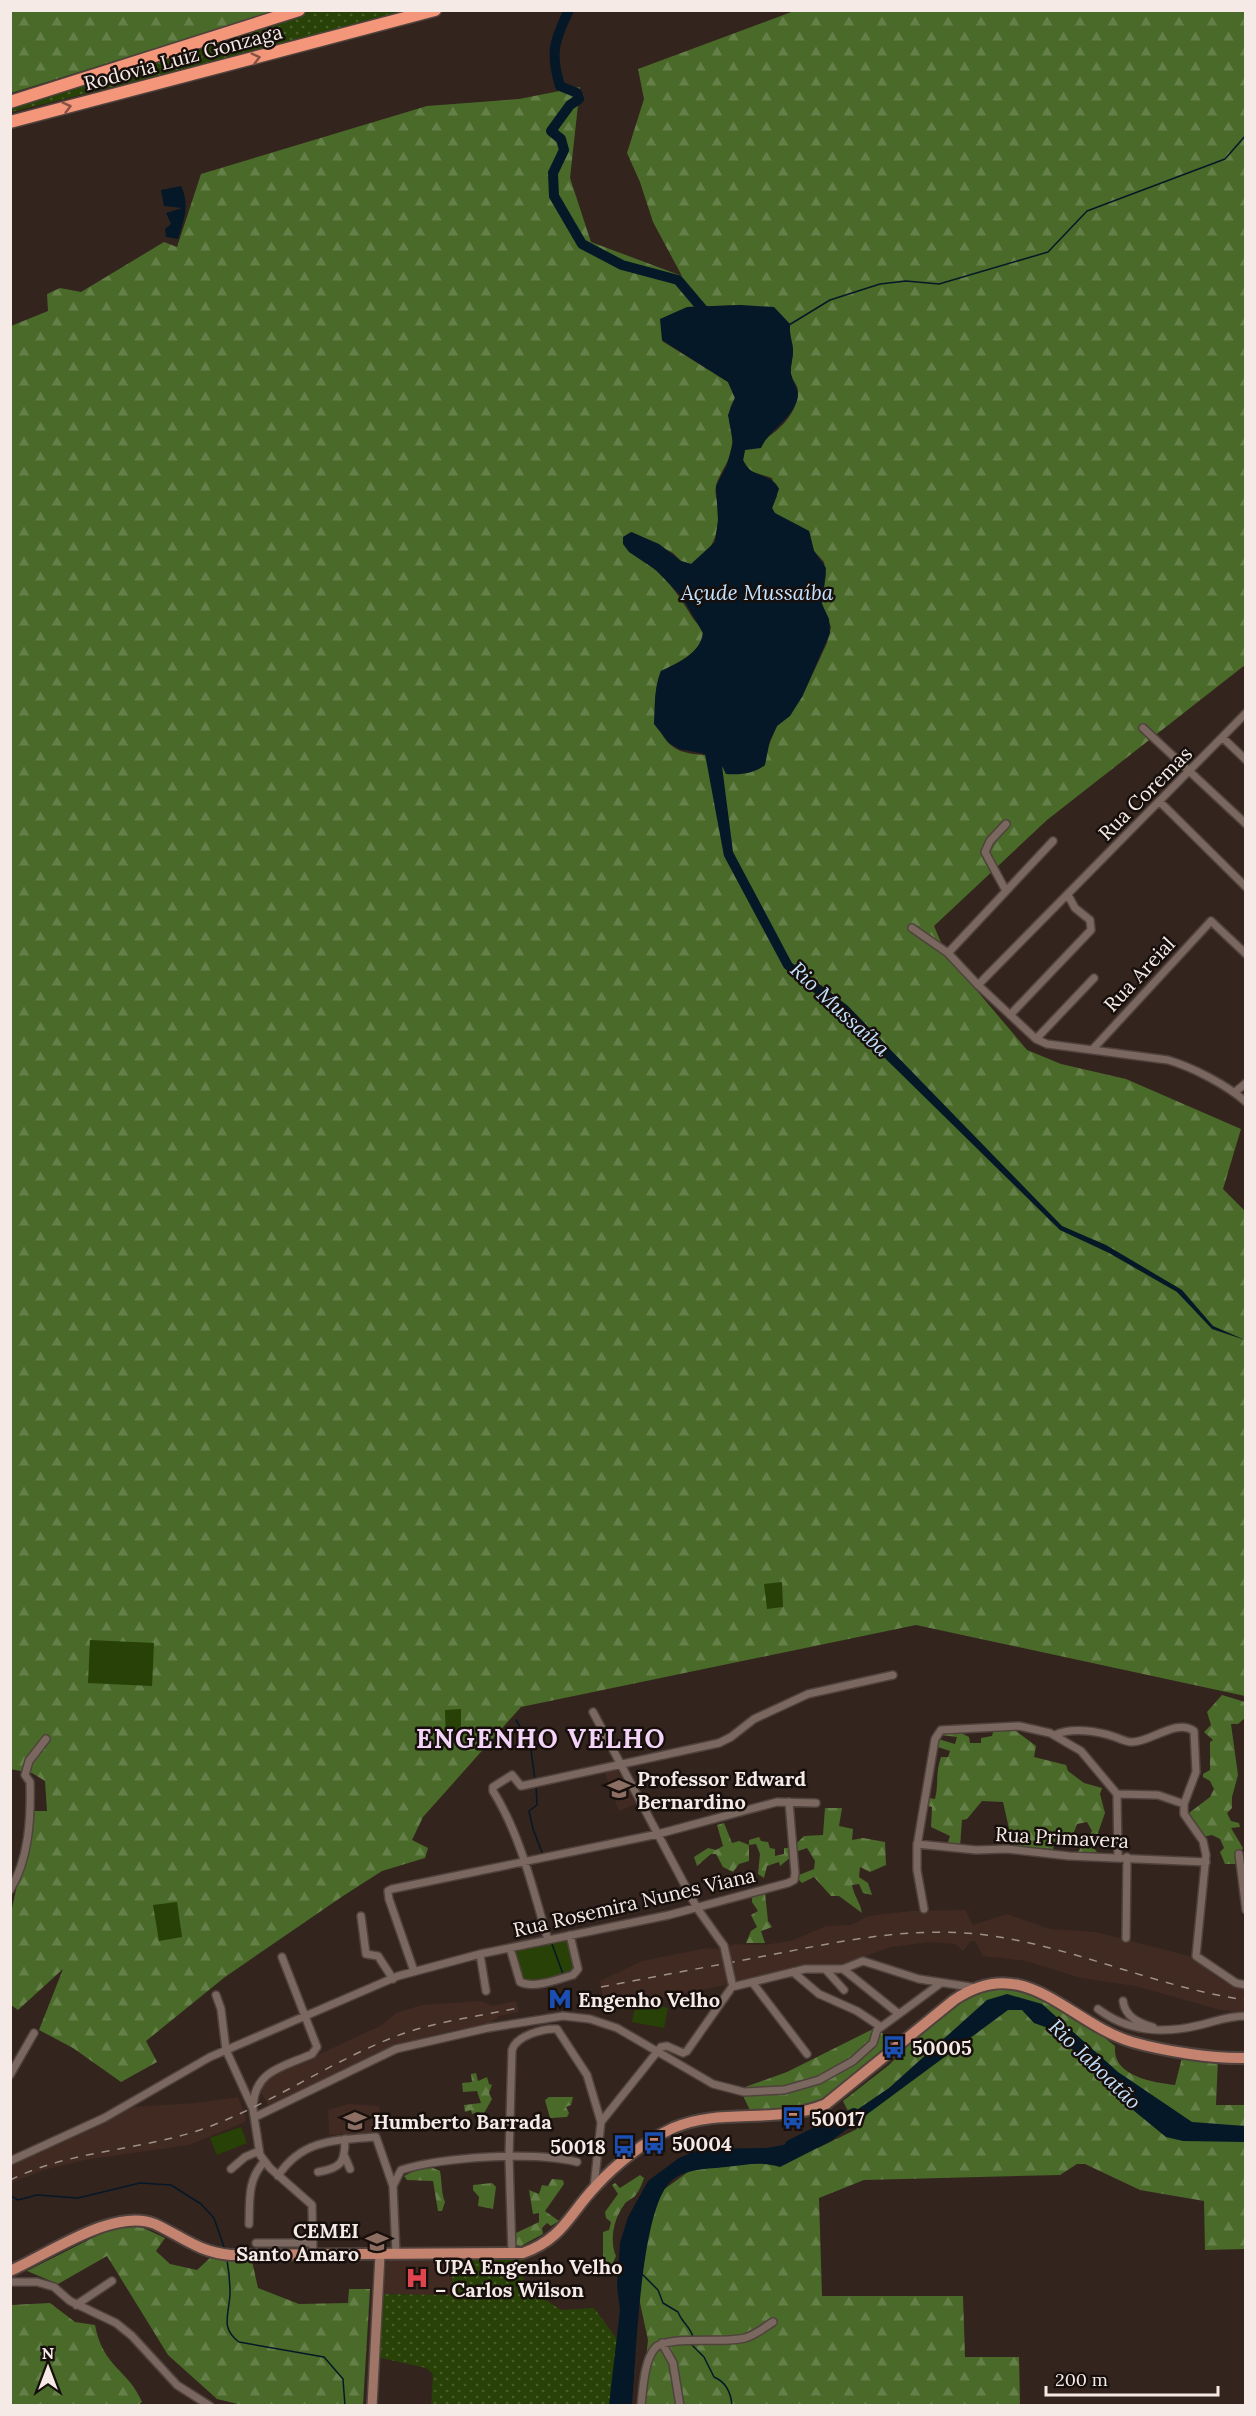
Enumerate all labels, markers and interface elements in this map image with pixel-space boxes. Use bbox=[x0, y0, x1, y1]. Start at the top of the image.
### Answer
street label: Rodovia Luiz Gonzaga bbox=[81, 18, 285, 96]
one-way arrow bbox=[251, 53, 261, 66]
one-way arrow bbox=[62, 102, 72, 115]
water label: Açude Mussaíba bbox=[680, 579, 834, 606]
street label: Rua Coremas bbox=[1093, 741, 1197, 845]
street label: Rua Areial bbox=[1098, 931, 1180, 1017]
water label: Rio Mussaíba bbox=[785, 956, 896, 1062]
district label: ENGENHO VELHO bbox=[416, 1722, 666, 1755]
place label: Professor Edward Bernardino bbox=[637, 1766, 806, 1814]
school or university icon: Professor Edward Bernardino bbox=[606, 1776, 632, 1802]
street label: Rua Primavera bbox=[994, 1821, 1130, 1853]
street label: Rua Rosemira Nunes Viana bbox=[510, 1862, 758, 1942]
metro station icon: Engenho Velho bbox=[547, 1986, 573, 2012]
place label: Engenho Velho bbox=[578, 1987, 720, 2012]
water label: Rio Jaboatão bbox=[1043, 2013, 1147, 2115]
bus stop icon: 50005 bbox=[881, 2034, 907, 2060]
place label: 50005 bbox=[912, 2035, 972, 2060]
bus stop icon: 50017 bbox=[780, 2105, 806, 2131]
place label: 50017 bbox=[811, 2106, 865, 2131]
school or university icon: Humberto Barrada bbox=[342, 2108, 368, 2134]
place label: Humberto Barrada bbox=[373, 2109, 552, 2134]
bus stop icon: 50004 bbox=[641, 2130, 667, 2156]
place label: 50004 bbox=[672, 2131, 732, 2156]
bus stop icon: 50018 bbox=[611, 2133, 637, 2159]
place label: 50018 bbox=[550, 2134, 606, 2159]
place label: CEMEI Santo Amaro bbox=[236, 2218, 359, 2266]
school or university icon: CEMEI Santo Amaro bbox=[364, 2229, 390, 2255]
place label: UPA Engenho Velho – Carlos Wilson bbox=[435, 2254, 622, 2302]
hospital icon: UPA Engenho Velho – Carlos Wilson bbox=[404, 2265, 430, 2291]
north arrow bbox=[18, 2338, 78, 2398]
text: N bbox=[42, 2343, 54, 2363]
scale bar bbox=[1046, 2359, 1218, 2397]
text: 200 m bbox=[1055, 2368, 1108, 2391]

